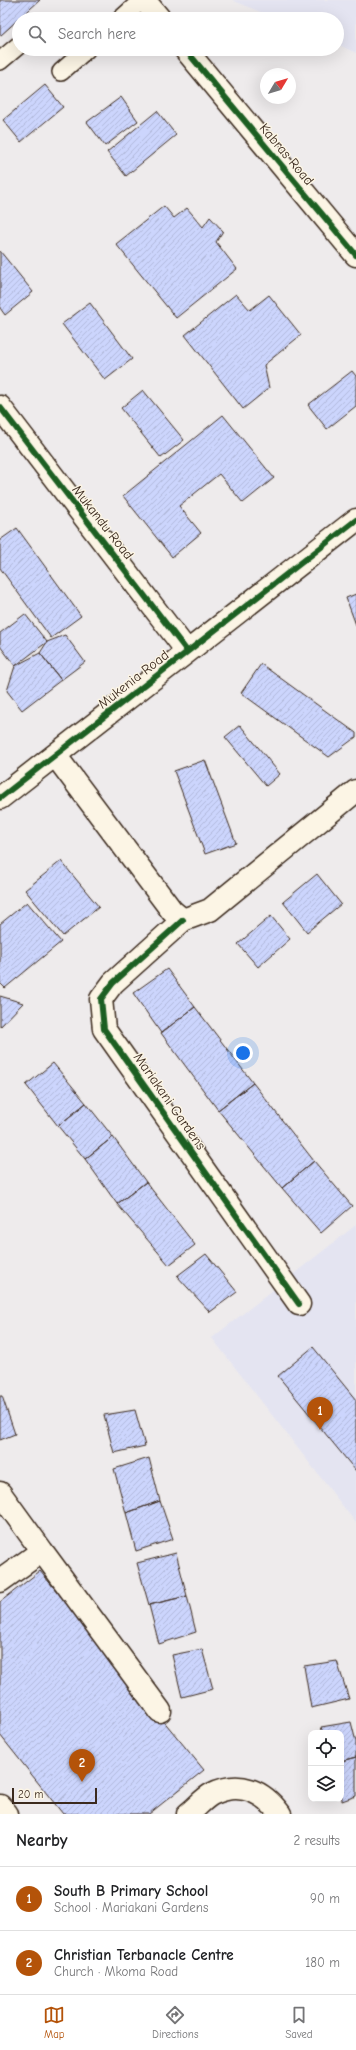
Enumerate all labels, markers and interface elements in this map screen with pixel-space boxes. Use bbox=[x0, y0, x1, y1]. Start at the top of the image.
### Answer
search box bbox=[12, 12, 344, 56]
icon: search bbox=[26, 23, 48, 45]
text: Search here bbox=[58, 25, 136, 43]
north arrow bbox=[260, 68, 296, 104]
street label: Kabras Road bbox=[256, 120, 317, 189]
street label: Mukandu Road bbox=[68, 482, 137, 563]
street label: Mukenia Road bbox=[94, 646, 172, 712]
your location bbox=[233, 1043, 253, 1063]
street label: Mariakani Gardens bbox=[130, 1049, 210, 1153]
pin: 1 bbox=[307, 1397, 333, 1430]
map controls bbox=[308, 1730, 344, 1802]
button: locate bbox=[308, 1730, 344, 1766]
pin: 2 bbox=[69, 1749, 95, 1782]
button: layers bbox=[308, 1766, 344, 1802]
scale bar bbox=[12, 1786, 97, 1805]
text: 20 m bbox=[18, 1788, 43, 1801]
text: Nearby bbox=[16, 1831, 67, 1850]
text: 2 results bbox=[293, 1833, 340, 1848]
text: South B Primary School bbox=[54, 1882, 208, 1900]
text: 1 bbox=[26, 1891, 32, 1906]
text: 90 m bbox=[310, 1891, 340, 1906]
text: School · Mariakani Gardens bbox=[54, 1900, 208, 1915]
text: Christian Terbanacle Centre bbox=[54, 1946, 234, 1964]
text: 2 bbox=[26, 1955, 32, 1970]
text: 180 m bbox=[305, 1955, 340, 1970]
text: Church · Mkoma Road bbox=[54, 1964, 178, 1979]
tab: Map bbox=[43, 2004, 65, 2041]
tab: Directions bbox=[152, 2004, 199, 2041]
tab: Saved bbox=[285, 2004, 313, 2041]

